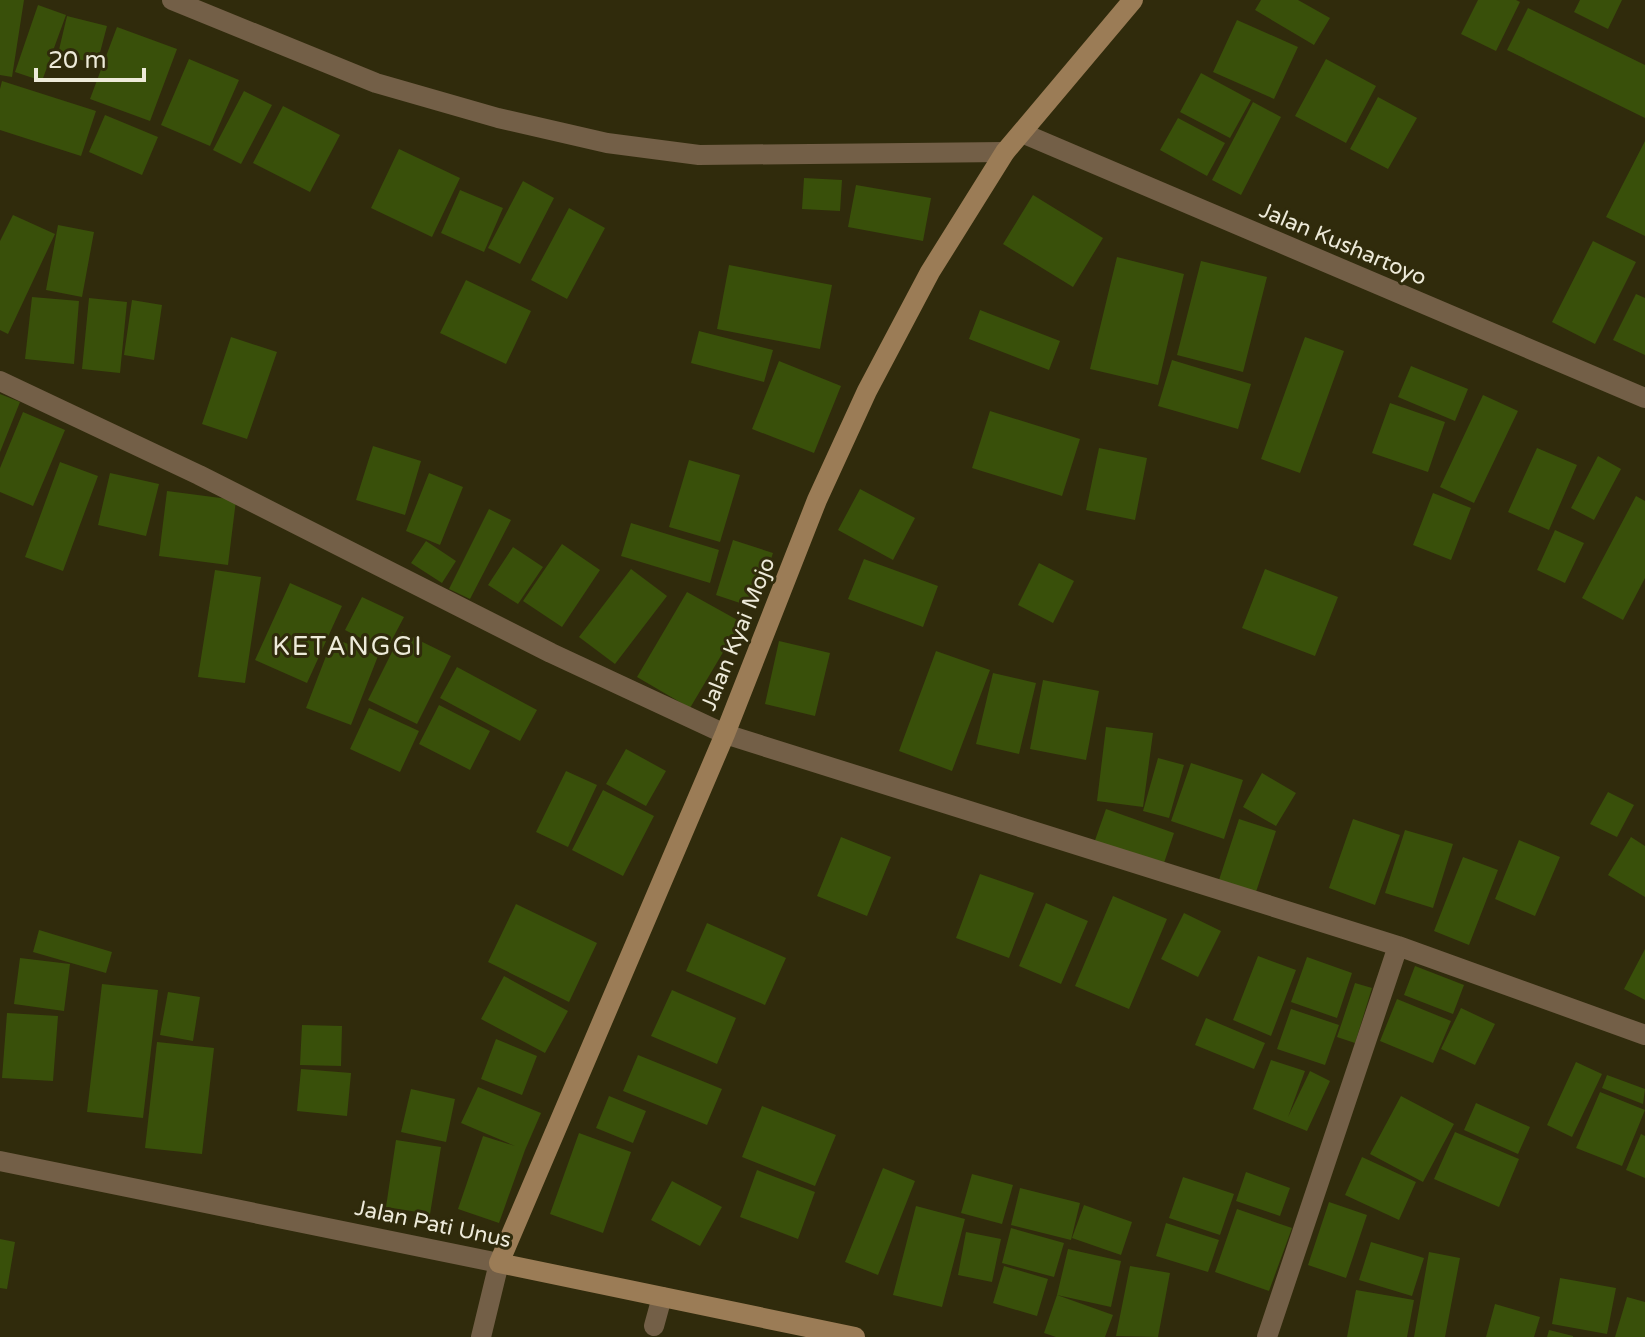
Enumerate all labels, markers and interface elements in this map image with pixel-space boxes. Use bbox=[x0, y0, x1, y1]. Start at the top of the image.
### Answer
scale bar bbox=[36, 32, 144, 82]
text: 20 m bbox=[48, 46, 106, 75]
street label: Jalan Kushartoyo bbox=[1256, 197, 1430, 291]
street label: Jalan Kyai Mojo bbox=[695, 554, 781, 714]
district label: KETANGGI bbox=[272, 631, 424, 662]
street label: Jalan Pati Unus bbox=[353, 1195, 513, 1253]

